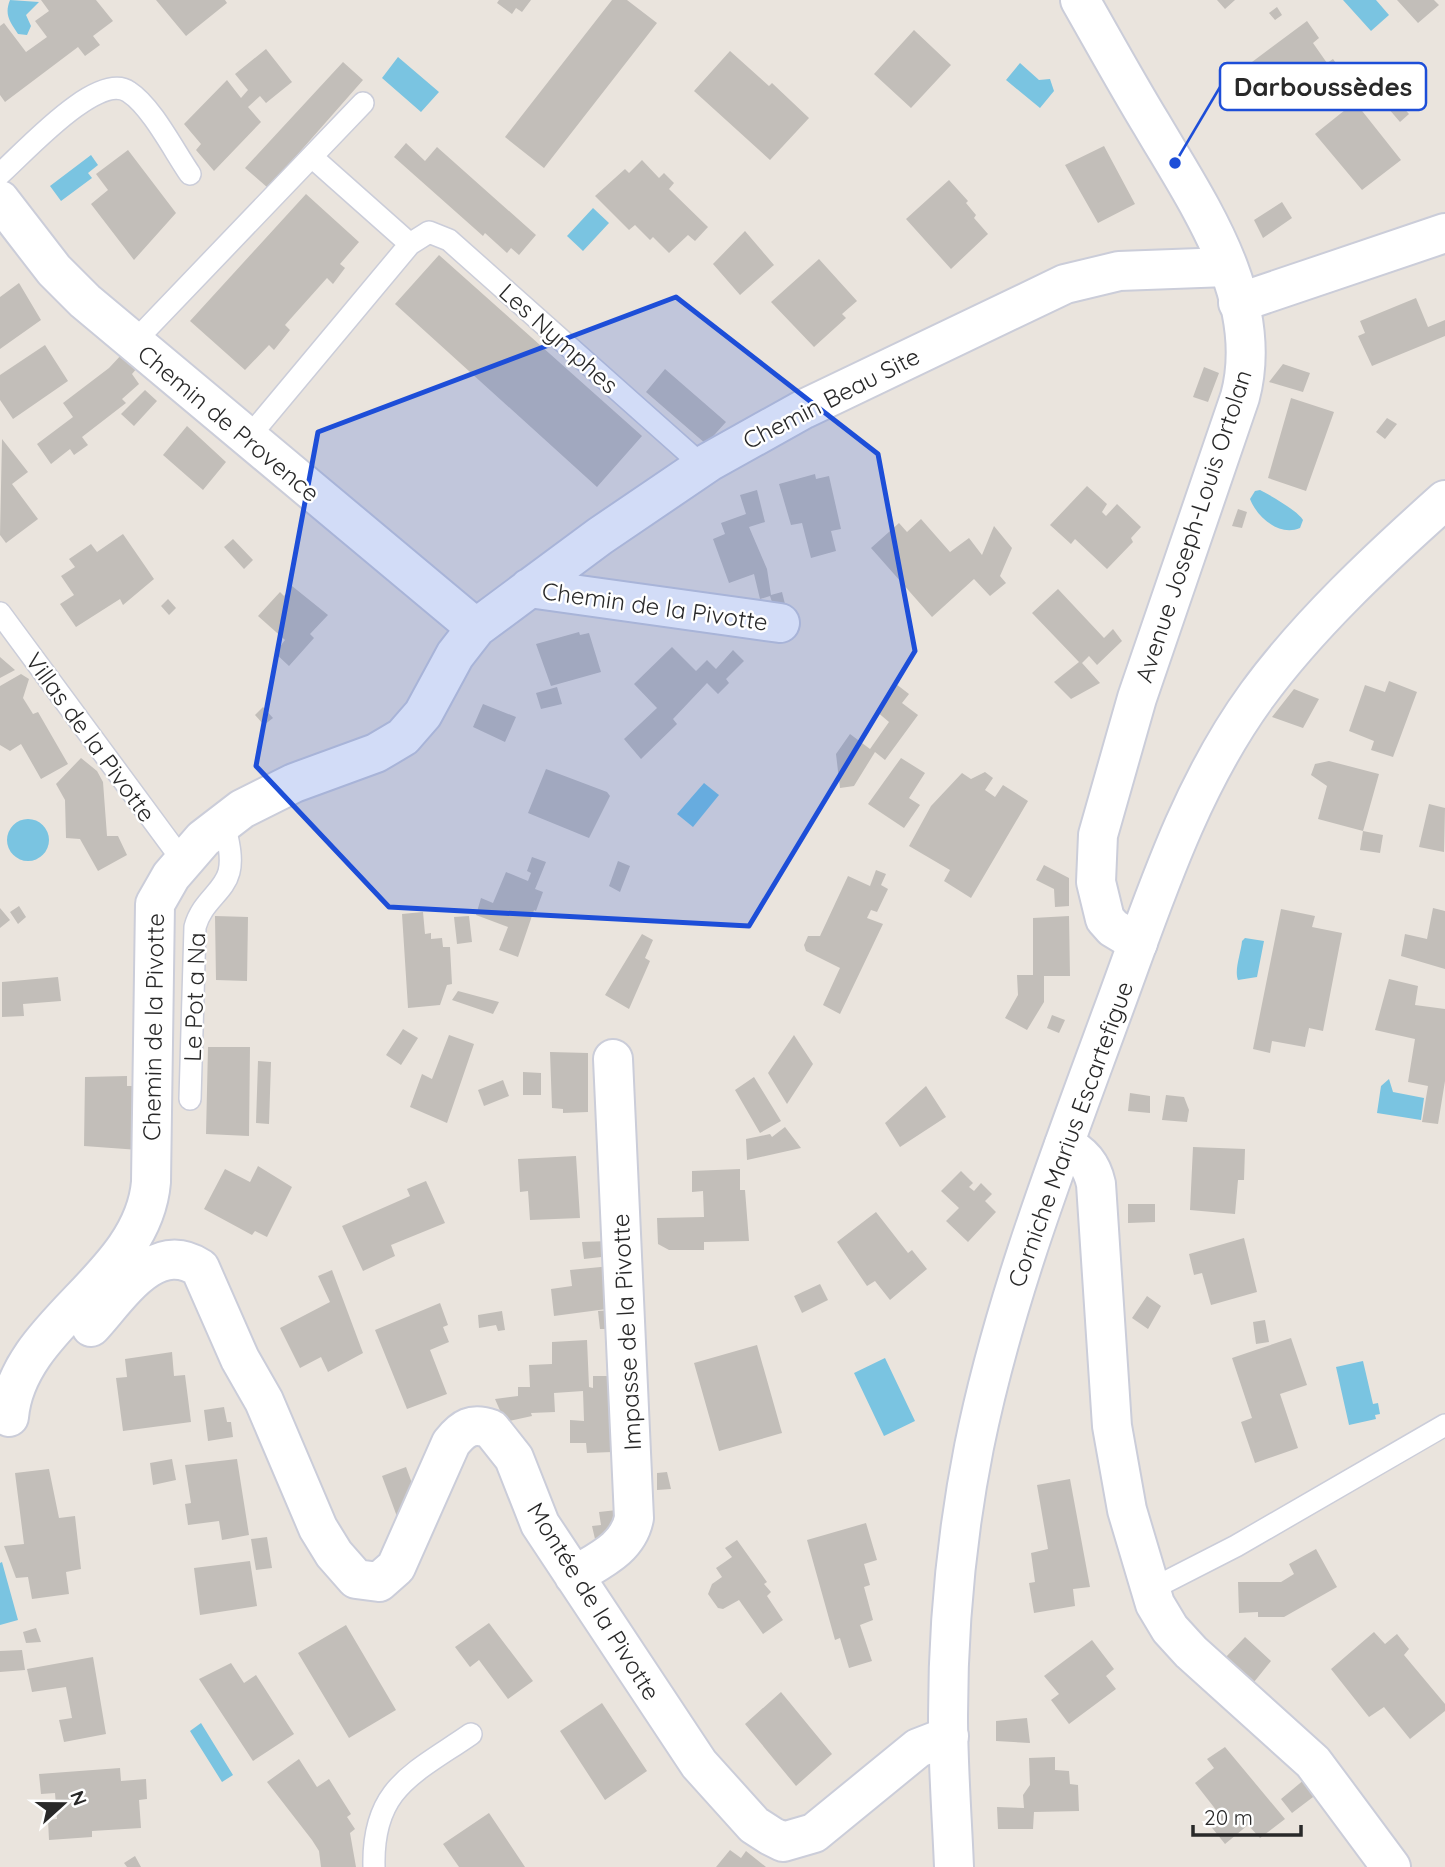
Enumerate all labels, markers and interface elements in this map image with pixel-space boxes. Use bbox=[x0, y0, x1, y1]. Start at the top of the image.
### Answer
callout: Darboussèdes bbox=[1220, 63, 1426, 110]
text: Darboussèdes bbox=[1234, 70, 1412, 103]
street label: Les Nymphes bbox=[493, 277, 625, 399]
street label: Chemin de Provence bbox=[132, 338, 326, 508]
street label: Chemin Beau Site bbox=[738, 341, 924, 455]
street label: Avenue Joseph-Louis Ortolan bbox=[1128, 366, 1258, 686]
street label: Chemin de la Pivotte bbox=[540, 575, 770, 637]
street label: Villas de la Pivotte bbox=[20, 646, 162, 828]
street label: Chemin de la Pivotte bbox=[136, 913, 170, 1141]
street label: Le Pot a Na bbox=[177, 932, 211, 1062]
street label: Corniche Marius Escartefigue bbox=[1001, 977, 1139, 1291]
street label: Impasse de la Pivotte bbox=[605, 1213, 647, 1451]
street label: Montée de la Pivotte bbox=[521, 1497, 667, 1705]
north arrow bbox=[28, 1769, 98, 1839]
text: N bbox=[65, 1787, 93, 1809]
scale bar bbox=[1193, 1794, 1302, 1838]
text: 20 m bbox=[1204, 1804, 1253, 1830]

